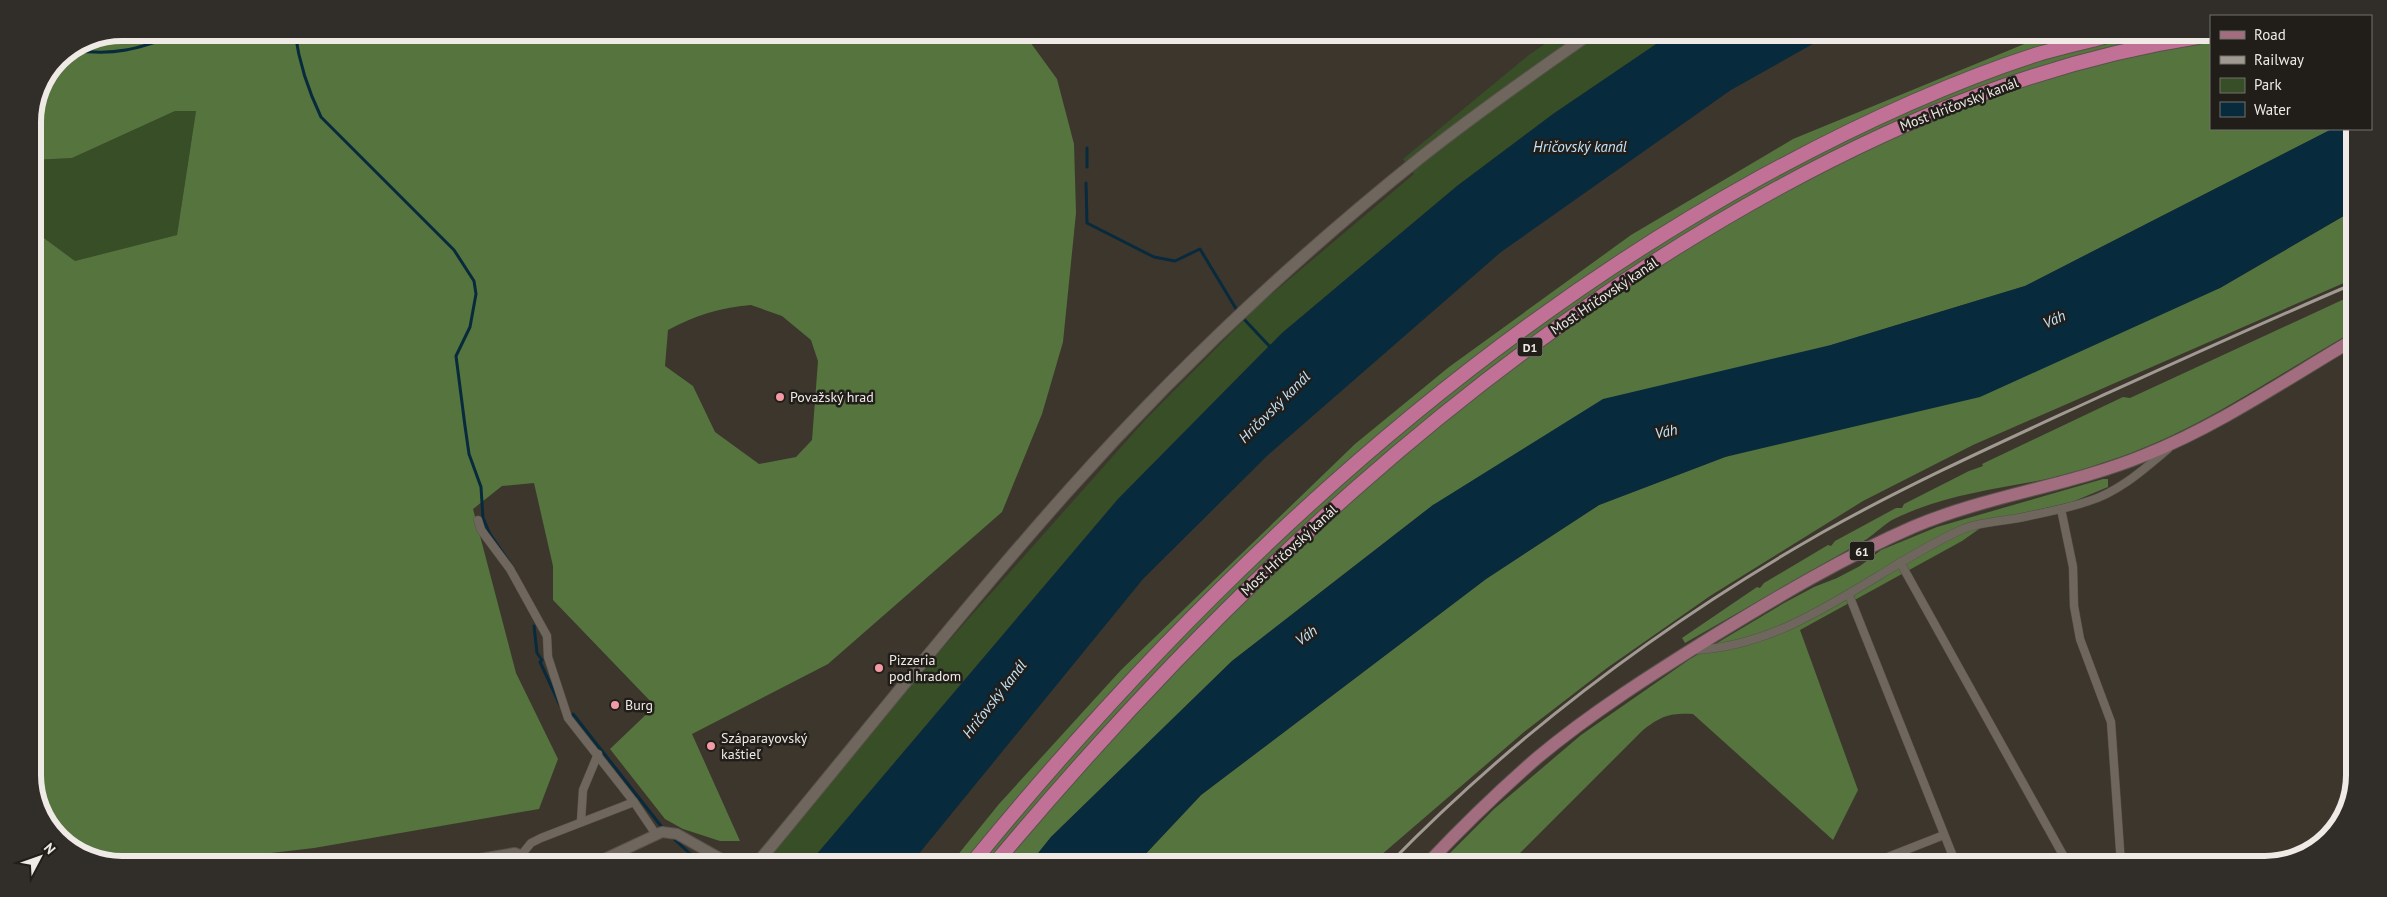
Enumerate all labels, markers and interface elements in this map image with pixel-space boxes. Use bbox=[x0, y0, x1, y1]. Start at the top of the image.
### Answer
legend bbox=[2210, 15, 2372, 130]
text: Road bbox=[2254, 25, 2286, 44]
text: Railway bbox=[2254, 50, 2304, 69]
street label: Most Hričovský kanál bbox=[1897, 73, 2021, 135]
text: Park bbox=[2254, 75, 2282, 94]
text: Water bbox=[2254, 100, 2291, 119]
water label: Hričovský kanál bbox=[1533, 137, 1627, 156]
street label: Most Hričovský kanál bbox=[1547, 253, 1661, 339]
water label: Váh bbox=[2040, 306, 2068, 332]
road number: D1 bbox=[1518, 338, 1542, 357]
water label: Hričovský kanál bbox=[1234, 367, 1314, 447]
place label: Považský hrad bbox=[790, 388, 874, 406]
marker: Považský hrad bbox=[774, 391, 786, 403]
water label: Váh bbox=[1653, 419, 1679, 443]
street label: Most Hričovský kanál bbox=[1237, 501, 1341, 599]
road number: 61 bbox=[1850, 542, 1874, 560]
water label: Váh bbox=[1291, 621, 1321, 649]
place label: Pizzeria pod hradom bbox=[889, 651, 961, 685]
water label: Hričovský kanál bbox=[958, 656, 1030, 742]
marker: Pizzeria pod hradom bbox=[873, 662, 885, 674]
place label: Burg bbox=[625, 696, 653, 714]
marker: Burg bbox=[609, 699, 621, 711]
place label: Száparayovský kaštieľ bbox=[721, 729, 808, 763]
marker: Száparayovský kaštieľ bbox=[705, 740, 717, 752]
north arrow bbox=[15, 832, 65, 882]
text: N bbox=[40, 839, 60, 858]

